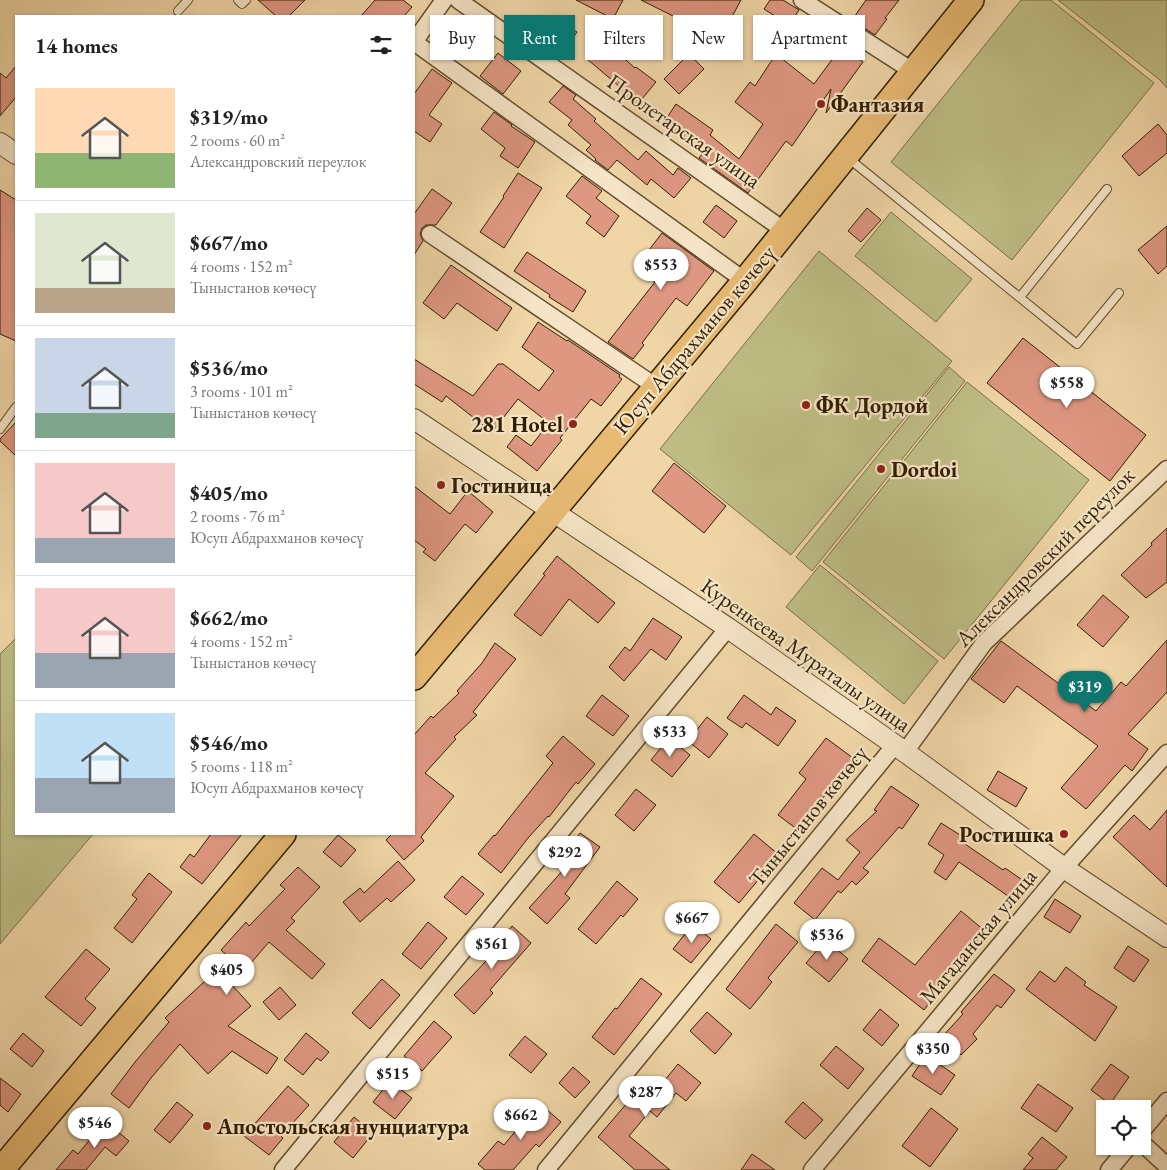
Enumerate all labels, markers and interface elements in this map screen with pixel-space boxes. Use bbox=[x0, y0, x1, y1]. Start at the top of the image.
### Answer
chip: Buy bbox=[430, 15, 494, 60]
chip: Rent bbox=[504, 15, 575, 60]
chip: Filters bbox=[585, 15, 663, 60]
chip: New bbox=[673, 15, 743, 60]
chip: Apartment bbox=[753, 15, 865, 60]
icon: filters bbox=[367, 31, 395, 59]
text: 14 homes bbox=[35, 32, 118, 59]
street label: Пролетарская улица bbox=[601, 67, 767, 195]
place label: Фантазия bbox=[831, 90, 925, 119]
marker: Фантазия bbox=[815, 98, 827, 110]
text: $319/mo bbox=[190, 103, 268, 130]
icon: home bbox=[75, 108, 135, 168]
text: 2 rooms · 60 m² bbox=[190, 130, 285, 151]
text: Александровский переулок bbox=[190, 151, 366, 172]
text: $667/mo bbox=[190, 229, 268, 256]
icon: home bbox=[75, 233, 135, 293]
street label: Юсуп Абдрахманов көчөсү bbox=[606, 239, 782, 441]
pin: $553 bbox=[631, 248, 691, 291]
text: $553 bbox=[645, 254, 677, 275]
text: 4 rooms · 152 m² bbox=[190, 256, 293, 277]
text: Тыныстанов көчөсү bbox=[190, 277, 316, 298]
text: $536/mo bbox=[190, 354, 268, 381]
icon: home bbox=[75, 358, 135, 418]
pin: $558 bbox=[1037, 366, 1097, 409]
text: $558 bbox=[1051, 372, 1083, 393]
text: 3 rooms · 101 m² bbox=[190, 381, 293, 402]
place label: ФК Дордой bbox=[816, 391, 928, 420]
marker: ФК Дордой bbox=[800, 399, 812, 411]
text: Тыныстанов көчөсү bbox=[190, 402, 316, 423]
place label: 281 Hotel bbox=[471, 410, 563, 439]
marker: 281 Hotel bbox=[567, 418, 579, 430]
place label: Dordoi bbox=[891, 455, 958, 484]
street label: Александровский переулок bbox=[948, 461, 1141, 654]
marker: Dordoi bbox=[875, 463, 887, 475]
place label: Гостиница bbox=[451, 471, 552, 500]
text: $405/mo bbox=[190, 479, 268, 506]
marker: Гостиница bbox=[435, 479, 447, 491]
icon: home bbox=[75, 483, 135, 543]
text: 2 rooms · 76 m² bbox=[190, 506, 285, 527]
text: Юсуп Абдрахманов көчөсү bbox=[190, 527, 363, 548]
street label: Куренкеева Мураталы улица bbox=[695, 571, 917, 739]
text: $662/mo bbox=[190, 604, 268, 631]
icon: home bbox=[75, 608, 135, 668]
text: 4 rooms · 152 m² bbox=[190, 631, 293, 652]
text: Тыныстанов көчөсү bbox=[190, 652, 316, 673]
pin: $319 bbox=[1055, 670, 1115, 713]
text: $319 bbox=[1069, 676, 1101, 697]
pin: $533 bbox=[640, 716, 700, 758]
text: $533 bbox=[654, 721, 686, 742]
text: $546/mo bbox=[190, 729, 268, 756]
icon: home bbox=[75, 733, 135, 793]
street label: Тыныстанов көчөсү bbox=[742, 739, 874, 893]
text: 5 rooms · 118 m² bbox=[190, 756, 293, 777]
text: Юсуп Абдрахманов көчөсү bbox=[190, 777, 363, 798]
place label: Ростишка bbox=[959, 820, 1054, 849]
marker: Ростишка bbox=[1058, 828, 1070, 840]
pin: $292 bbox=[535, 836, 595, 878]
text: $292 bbox=[549, 841, 581, 862]
street label: Магаданская улица bbox=[913, 862, 1043, 1010]
pin: $667 bbox=[662, 902, 722, 944]
text: $667 bbox=[676, 907, 708, 928]
pin: $536 bbox=[797, 918, 857, 961]
text: $536 bbox=[811, 924, 843, 945]
pin: $561 bbox=[462, 928, 522, 970]
text: $561 bbox=[476, 933, 508, 954]
pin: $405 bbox=[197, 954, 257, 996]
text: $405 bbox=[211, 959, 243, 980]
pin: $350 bbox=[903, 1032, 963, 1075]
text: $350 bbox=[917, 1038, 949, 1059]
pin: $515 bbox=[363, 1058, 423, 1100]
text: $515 bbox=[377, 1063, 409, 1084]
pin: $287 bbox=[616, 1076, 676, 1118]
text: $287 bbox=[630, 1081, 662, 1102]
pin: $662 bbox=[491, 1098, 551, 1141]
map controls bbox=[1096, 1100, 1151, 1155]
button: locate bbox=[1096, 1100, 1151, 1155]
text: $662 bbox=[505, 1104, 537, 1125]
pin: $546 bbox=[65, 1106, 125, 1149]
text: $546 bbox=[79, 1112, 111, 1133]
place label: Апостольская нунциатура bbox=[216, 1112, 469, 1141]
marker: Апостольская нунциатура bbox=[201, 1120, 213, 1132]

